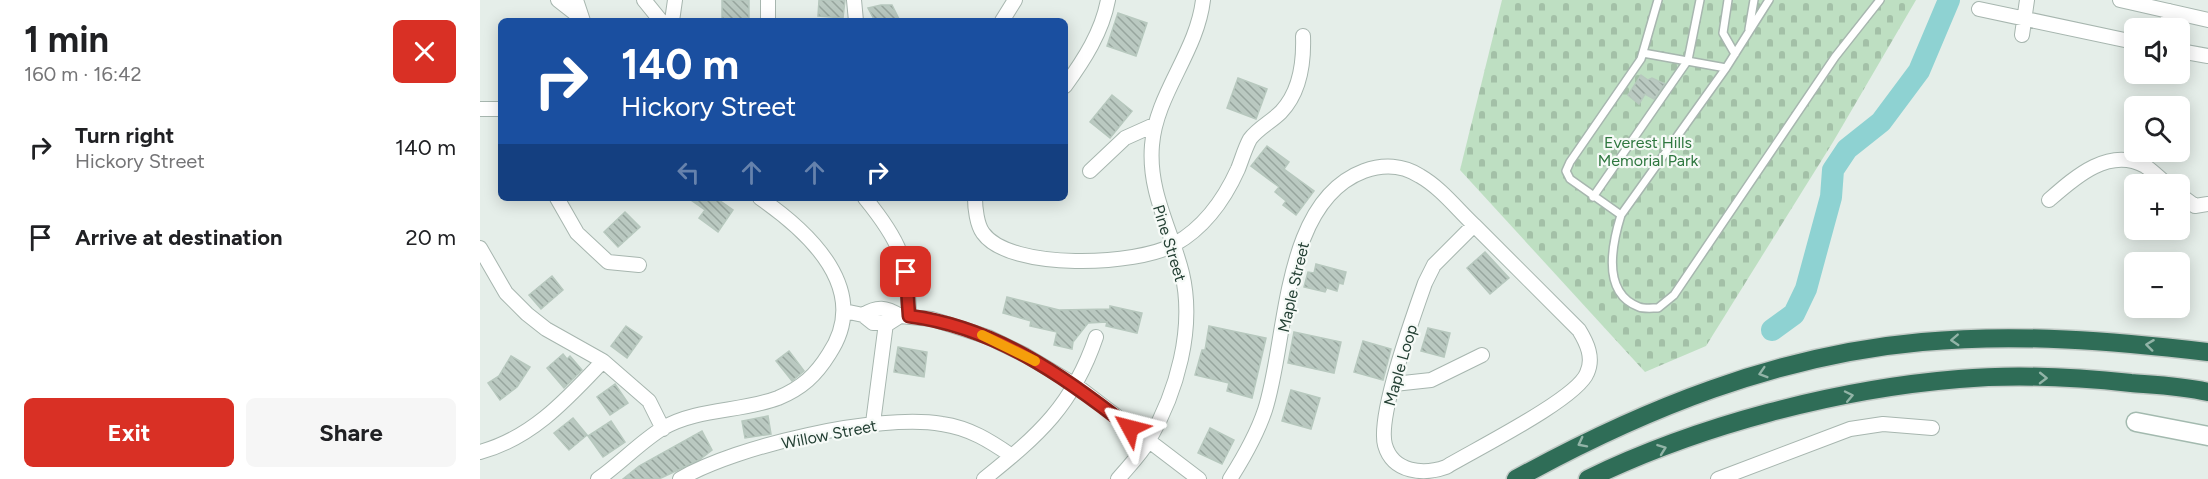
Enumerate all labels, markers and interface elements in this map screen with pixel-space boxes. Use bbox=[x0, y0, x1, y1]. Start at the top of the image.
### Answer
text: 1 min bbox=[24, 18, 109, 61]
map controls bbox=[2124, 18, 2190, 318]
button: sound bbox=[2124, 18, 2190, 84]
button: close bbox=[393, 20, 456, 83]
text: 140 m bbox=[621, 39, 739, 90]
icon: right bbox=[522, 42, 600, 120]
text: 160 m · 16:42 bbox=[24, 62, 142, 86]
text: Hickory Street bbox=[621, 90, 796, 123]
button: search bbox=[2124, 96, 2190, 162]
text: Turn right bbox=[75, 122, 174, 149]
icon: right bbox=[24, 131, 57, 164]
park label: Everest Hills Memorial Park bbox=[1598, 133, 1698, 170]
text: 140 m bbox=[395, 134, 456, 161]
text: Hickory Street bbox=[75, 149, 205, 173]
icon: left bbox=[672, 156, 705, 189]
icon: ahead bbox=[735, 156, 768, 189]
icon: ahead bbox=[798, 156, 831, 189]
icon: right bbox=[861, 156, 894, 189]
button: + bbox=[2124, 174, 2190, 240]
street label: Pine Street bbox=[1149, 202, 1190, 284]
icon: arrive bbox=[24, 221, 57, 254]
text: Arrive at destination bbox=[75, 224, 283, 251]
text: 20 m bbox=[405, 224, 456, 251]
street label: Maple Street bbox=[1274, 240, 1313, 334]
pin bbox=[880, 246, 931, 297]
button: − bbox=[2124, 252, 2190, 318]
icon: arrive bbox=[889, 255, 922, 288]
street label: Maple Loop bbox=[1380, 322, 1421, 408]
one-way arrow bbox=[1951, 334, 1960, 347]
one-way arrow bbox=[2145, 339, 2154, 352]
one-way arrow bbox=[1758, 366, 1769, 378]
one-way arrow bbox=[2038, 372, 2047, 384]
one-way arrow bbox=[1844, 390, 1854, 403]
position arrow bbox=[1098, 396, 1162, 460]
button: Exit bbox=[24, 398, 234, 467]
button: Share bbox=[246, 398, 456, 467]
street label: Willow Street bbox=[780, 416, 878, 453]
one-way arrow bbox=[1577, 436, 1588, 448]
one-way arrow bbox=[1656, 443, 1667, 456]

